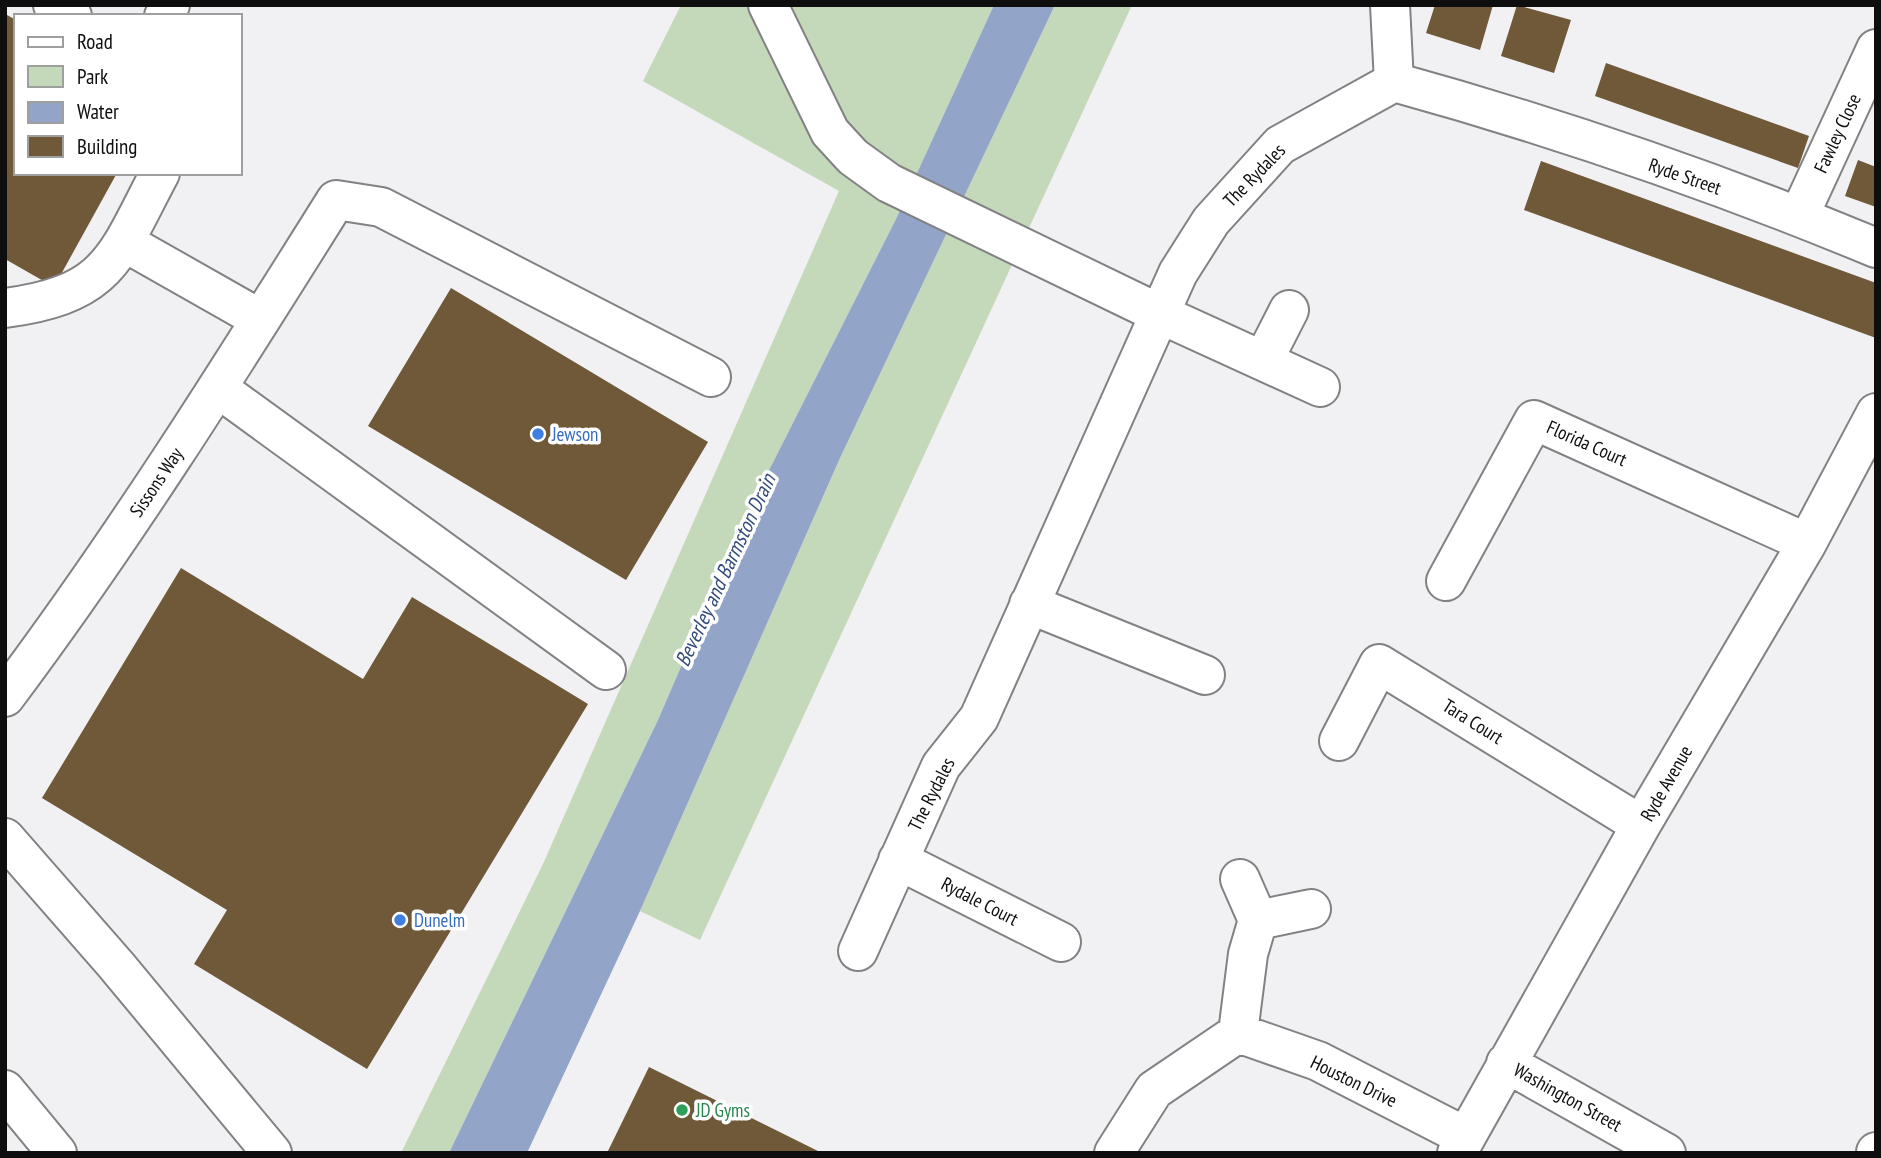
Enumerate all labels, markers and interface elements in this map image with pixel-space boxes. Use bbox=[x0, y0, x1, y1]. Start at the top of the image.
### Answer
legend bbox=[14, 14, 242, 175]
text: Road bbox=[77, 28, 113, 55]
text: Park bbox=[77, 63, 108, 90]
street label: Fawley Close bbox=[1808, 89, 1866, 177]
text: Water bbox=[77, 98, 119, 125]
text: Building bbox=[77, 133, 137, 160]
street label: The Rydales bbox=[1218, 138, 1290, 212]
street label: Ryde Street bbox=[1646, 152, 1725, 200]
street label: Florida Court bbox=[1543, 415, 1631, 472]
place label: Jewson bbox=[551, 422, 598, 446]
marker: Jewson bbox=[530, 426, 546, 442]
street label: Sissons Way bbox=[124, 442, 188, 521]
water label: Beverley and Barmston Drain bbox=[669, 468, 782, 670]
street label: Tara Court bbox=[1438, 693, 1508, 749]
street label: Ryde Avenue bbox=[1635, 741, 1697, 825]
street label: The Rydales bbox=[902, 753, 960, 835]
street label: Rydale Court bbox=[937, 871, 1023, 931]
place label: Dunelm bbox=[414, 908, 465, 932]
marker: Dunelm bbox=[392, 912, 408, 928]
street label: Houston Drive bbox=[1307, 1050, 1401, 1112]
street label: Washington Street bbox=[1510, 1057, 1627, 1137]
place label: JD Gyms bbox=[695, 1098, 750, 1122]
marker: JD Gyms bbox=[674, 1102, 690, 1118]

